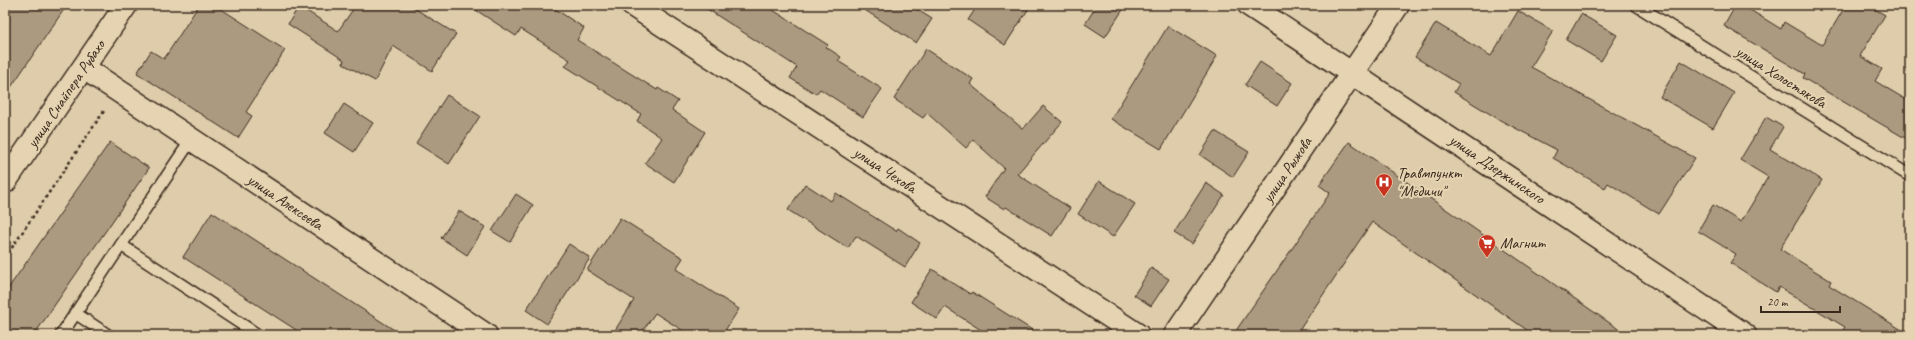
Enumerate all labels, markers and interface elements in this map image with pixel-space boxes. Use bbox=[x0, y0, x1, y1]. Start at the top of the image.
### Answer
street label: улица Снайпера Рубахо bbox=[22, 34, 111, 153]
street label: улица Холостякова bbox=[1731, 41, 1831, 114]
street label: улица Дзержинского bbox=[1445, 129, 1550, 209]
street label: улица Рыжова bbox=[1257, 132, 1317, 207]
street label: улица Чехова bbox=[849, 142, 921, 198]
place label: Травмпункт "Медичи" bbox=[1397, 163, 1463, 201]
street label: улица Алексеева bbox=[243, 169, 327, 235]
hospital icon: Травмпункт "Медичи" bbox=[1374, 172, 1394, 197]
supermarket icon: Магнит bbox=[1477, 233, 1497, 258]
place label: Магнит bbox=[1500, 233, 1547, 253]
scale bar bbox=[1761, 288, 1840, 314]
text: 20 m bbox=[1767, 294, 1789, 310]

